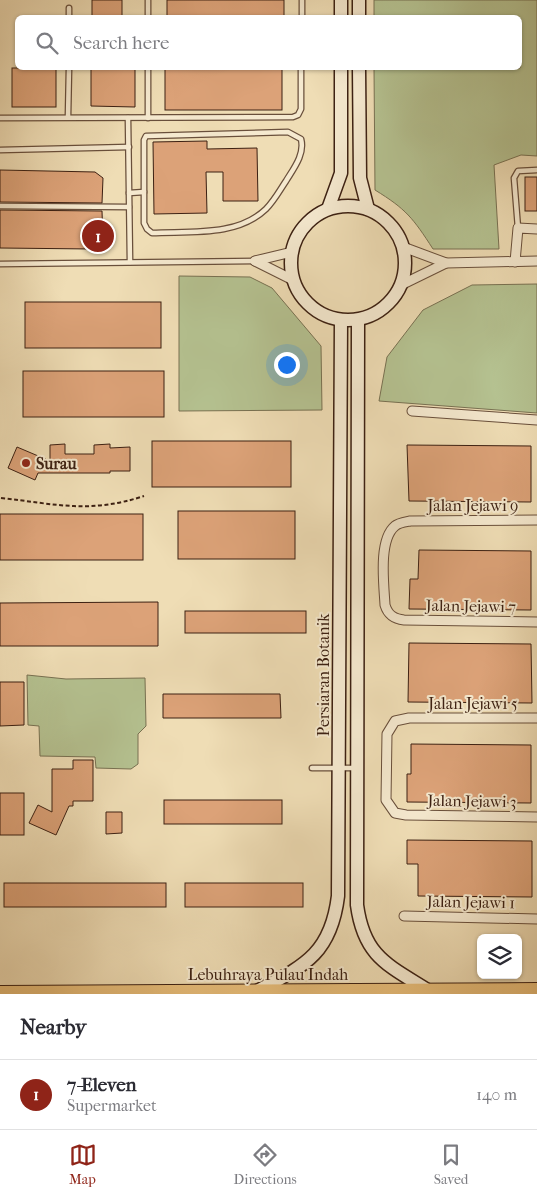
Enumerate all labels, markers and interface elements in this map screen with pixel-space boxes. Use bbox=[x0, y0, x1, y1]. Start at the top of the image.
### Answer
search box bbox=[15, 15, 522, 70]
icon: search bbox=[33, 29, 61, 57]
text: Search here bbox=[73, 32, 169, 54]
pin: 1 bbox=[82, 217, 114, 255]
your location bbox=[274, 352, 300, 378]
place label: Surau bbox=[36, 454, 77, 473]
marker: Surau bbox=[20, 457, 32, 469]
street label: Jalan Jejawi 9 bbox=[426, 496, 518, 515]
street label: Jalan Jejawi 7 bbox=[424, 596, 517, 616]
street label: Persiaran Botanik bbox=[314, 613, 333, 736]
street label: Jalan Jejawi 5 bbox=[426, 694, 518, 713]
street label: Jalan Jejawi 3 bbox=[425, 791, 517, 811]
street label: Jalan Jejawi 1 bbox=[425, 892, 515, 912]
map controls bbox=[477, 934, 522, 979]
button: layers bbox=[477, 934, 522, 979]
street label: Lebuhraya Pulau Indah bbox=[188, 965, 348, 984]
text: Nearby bbox=[20, 1015, 86, 1039]
text: 7-Eleven bbox=[67, 1074, 137, 1096]
text: 1 bbox=[33, 1085, 39, 1104]
text: 140 m bbox=[476, 1085, 517, 1104]
text: Supermarket bbox=[67, 1096, 157, 1115]
tab: Map bbox=[69, 1141, 97, 1188]
tab: Directions bbox=[234, 1141, 297, 1188]
tab: Saved bbox=[434, 1141, 468, 1188]

